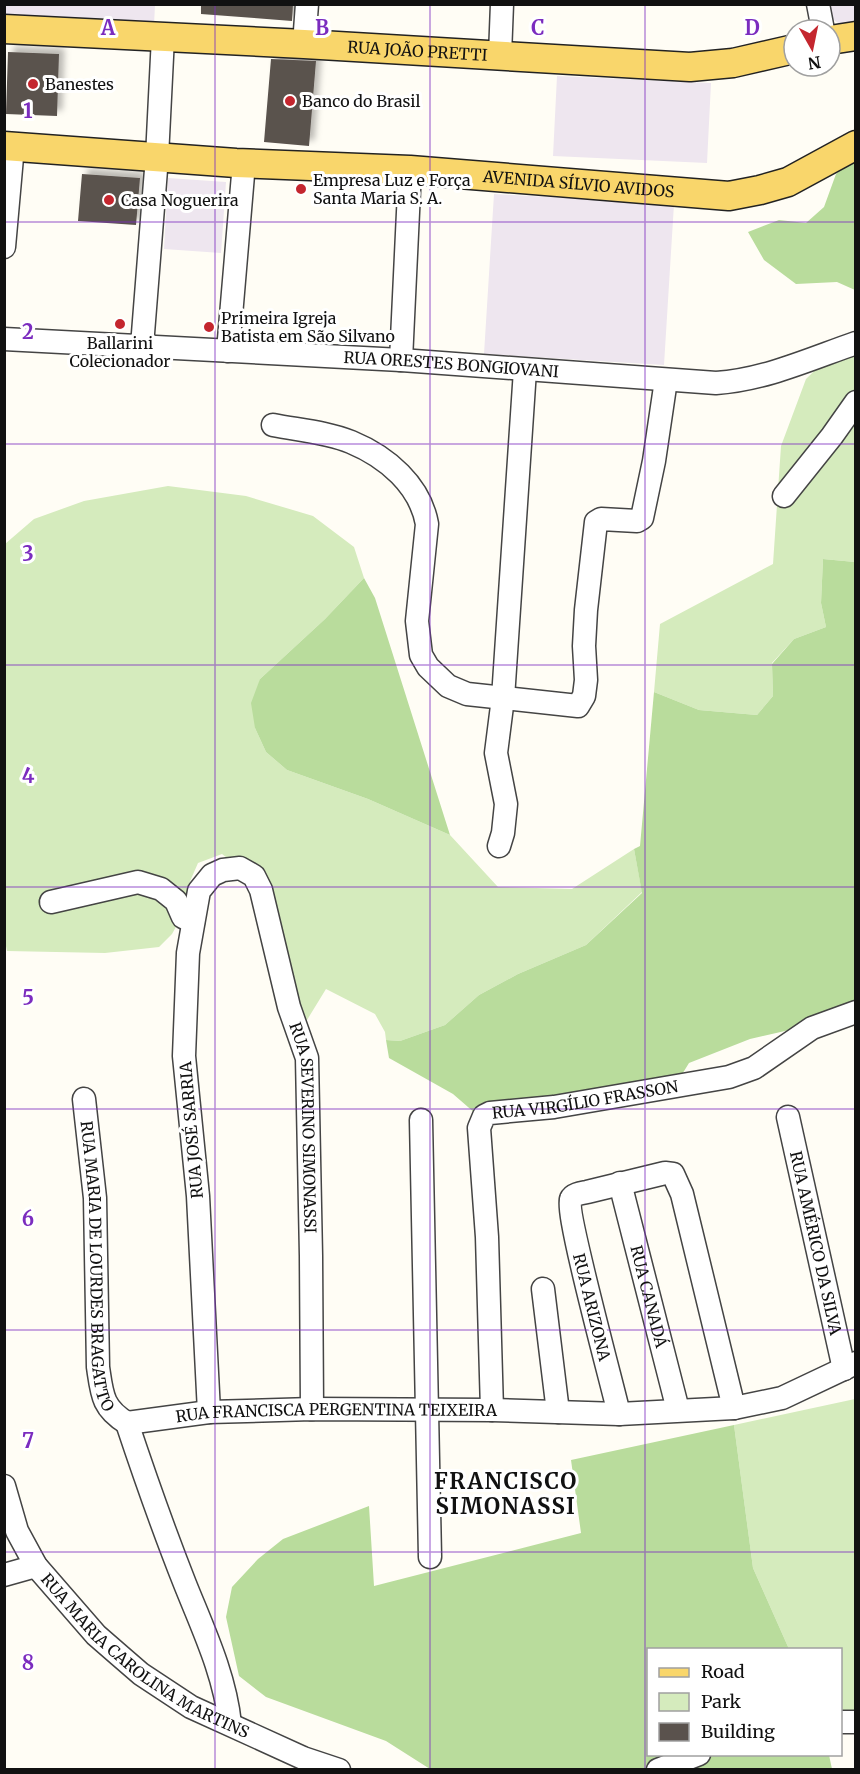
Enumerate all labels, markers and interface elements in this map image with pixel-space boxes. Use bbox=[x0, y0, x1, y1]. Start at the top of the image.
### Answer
text: A bbox=[100, 15, 116, 40]
text: B bbox=[315, 15, 329, 40]
text: C bbox=[531, 15, 545, 40]
text: D bbox=[744, 15, 760, 40]
north arrow bbox=[782, 18, 842, 78]
street label: RUA JOÃO PRETTI bbox=[347, 37, 488, 65]
text: N bbox=[806, 52, 822, 74]
place label: Banestes bbox=[45, 74, 114, 94]
marker: Banestes bbox=[26, 77, 40, 91]
place label: Banco do Brasil bbox=[302, 91, 420, 111]
marker: Banco do Brasil bbox=[283, 94, 297, 108]
text: 1 bbox=[23, 98, 33, 123]
street label: AVENIDA SÍLVIO AVIDOS bbox=[481, 166, 675, 202]
place label: Empresa Luz e Força Santa Maria S. A. bbox=[313, 170, 471, 208]
marker: Empresa Luz e Força Santa Maria S. A. bbox=[294, 182, 308, 196]
place label: Casa Noguerira bbox=[121, 190, 239, 210]
marker: Casa Noguerira bbox=[102, 193, 116, 207]
place label: Primeira Igreja Batista em São Silvano bbox=[221, 308, 395, 346]
marker: Ballarini Colecionador bbox=[113, 317, 127, 331]
text: 2 bbox=[22, 319, 34, 344]
marker: Primeira Igreja Batista em São Silvano bbox=[202, 320, 216, 334]
place label: Ballarini Colecionador bbox=[70, 333, 170, 371]
street label: RUA ORESTES BONGIOVANI bbox=[343, 347, 560, 382]
text: 3 bbox=[22, 541, 34, 566]
text: 4 bbox=[22, 763, 35, 788]
text: 5 bbox=[22, 985, 34, 1010]
street label: RUA SEVERINO SIMONASSI bbox=[285, 1019, 321, 1234]
street label: RUA JOSÉ SARRIA bbox=[175, 1060, 207, 1199]
street label: RUA VIRGÍLIO FRASSON bbox=[491, 1076, 680, 1123]
street label: RUA MARIA DE LOURDES BRAGATTO bbox=[76, 1120, 119, 1416]
street label: RUA AMÉRICO DA SILVA bbox=[786, 1149, 846, 1338]
text: 6 bbox=[22, 1206, 34, 1231]
street label: RUA CANADÁ bbox=[626, 1243, 672, 1350]
street label: RUA ARIZONA bbox=[569, 1251, 615, 1364]
street label: RUA FRANCISCA PERGENTINA TEIXEIRA bbox=[174, 1399, 498, 1426]
text: 7 bbox=[22, 1428, 34, 1453]
district label: FRANCISCO SIMONASSI bbox=[434, 1467, 578, 1520]
street label: RUA MARIA CAROLINA MARTINS bbox=[37, 1569, 252, 1742]
legend bbox=[647, 1648, 842, 1756]
text: 8 bbox=[22, 1650, 34, 1675]
text: Road bbox=[701, 1660, 745, 1683]
text: Park bbox=[701, 1690, 742, 1713]
text: Building bbox=[701, 1720, 775, 1743]

